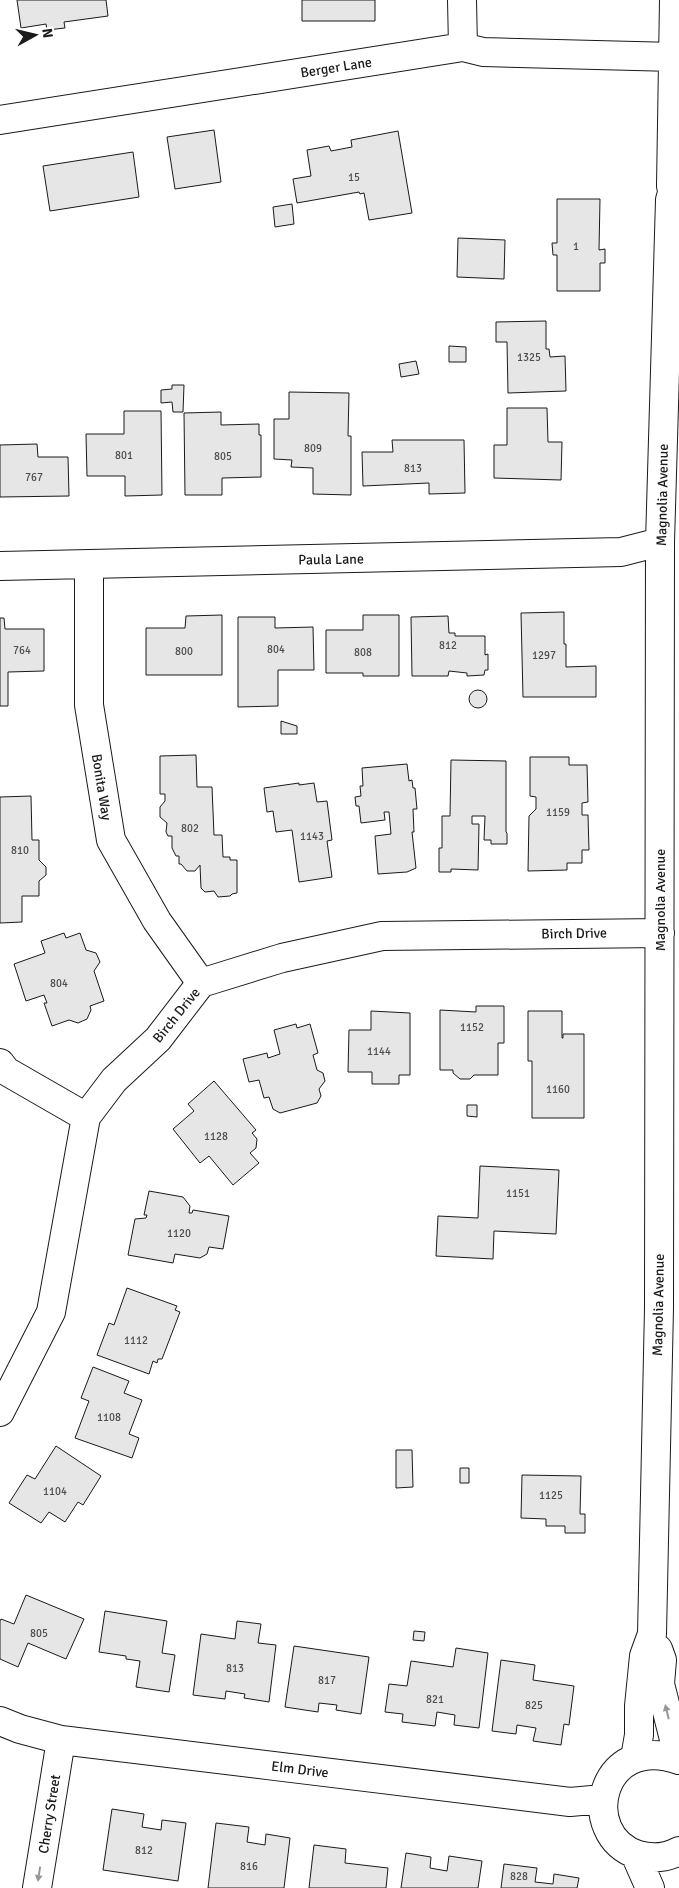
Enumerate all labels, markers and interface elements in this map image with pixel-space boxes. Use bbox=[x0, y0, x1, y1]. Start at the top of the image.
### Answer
north arrow bbox=[10, 10, 60, 60]
text: N bbox=[38, 27, 56, 39]
street label: Berger Lane bbox=[299, 53, 373, 82]
house number: 15 bbox=[348, 171, 360, 184]
house number: 1 bbox=[573, 240, 579, 253]
house number: 1325 bbox=[517, 351, 541, 364]
house number: 809 bbox=[304, 442, 322, 455]
street label: Magnolia Avenue bbox=[653, 444, 672, 546]
house number: 801 bbox=[115, 449, 133, 462]
house number: 805 bbox=[214, 450, 232, 463]
house number: 813 bbox=[404, 462, 422, 475]
house number: 767 bbox=[25, 471, 43, 484]
street label: Paula Lane bbox=[298, 550, 364, 569]
house number: 812 bbox=[439, 639, 457, 652]
house number: 804 bbox=[267, 643, 285, 656]
house number: 764 bbox=[13, 644, 31, 657]
house number: 800 bbox=[175, 645, 193, 658]
house number: 808 bbox=[354, 646, 372, 659]
house number: 1297 bbox=[532, 649, 556, 662]
street label: Bonita Way bbox=[88, 753, 115, 822]
house number: 1159 bbox=[546, 806, 570, 819]
house number: 802 bbox=[181, 822, 199, 835]
house number: 1143 bbox=[300, 830, 324, 843]
house number: 810 bbox=[11, 844, 29, 857]
street label: Magnolia Avenue bbox=[652, 849, 669, 951]
street label: Birch Drive bbox=[541, 924, 607, 943]
house number: 804 bbox=[50, 977, 68, 990]
street label: Birch Drive bbox=[149, 984, 204, 1046]
house number: 1152 bbox=[460, 1021, 484, 1034]
house number: 1144 bbox=[367, 1045, 391, 1058]
house number: 1160 bbox=[546, 1083, 570, 1096]
house number: 1128 bbox=[204, 1130, 228, 1143]
house number: 1151 bbox=[506, 1187, 530, 1200]
house number: 1120 bbox=[167, 1227, 191, 1240]
street label: Magnolia Avenue bbox=[649, 1254, 668, 1356]
house number: 1112 bbox=[124, 1334, 148, 1347]
house number: 1108 bbox=[97, 1411, 121, 1424]
house number: 1104 bbox=[43, 1485, 67, 1498]
house number: 1125 bbox=[539, 1489, 563, 1502]
house number: 805 bbox=[30, 1627, 48, 1640]
house number: 813 bbox=[226, 1662, 244, 1675]
house number: 817 bbox=[318, 1674, 336, 1687]
house number: 821 bbox=[426, 1693, 444, 1706]
house number: 825 bbox=[525, 1699, 543, 1712]
one-way arrow bbox=[663, 1704, 671, 1719]
street label: Elm Drive bbox=[270, 1758, 330, 1781]
street label: Cherry Street bbox=[35, 1773, 64, 1855]
house number: 812 bbox=[135, 1844, 153, 1857]
house number: 816 bbox=[240, 1860, 258, 1873]
one-way arrow bbox=[35, 1867, 43, 1883]
house number: 828 bbox=[510, 1870, 528, 1883]

